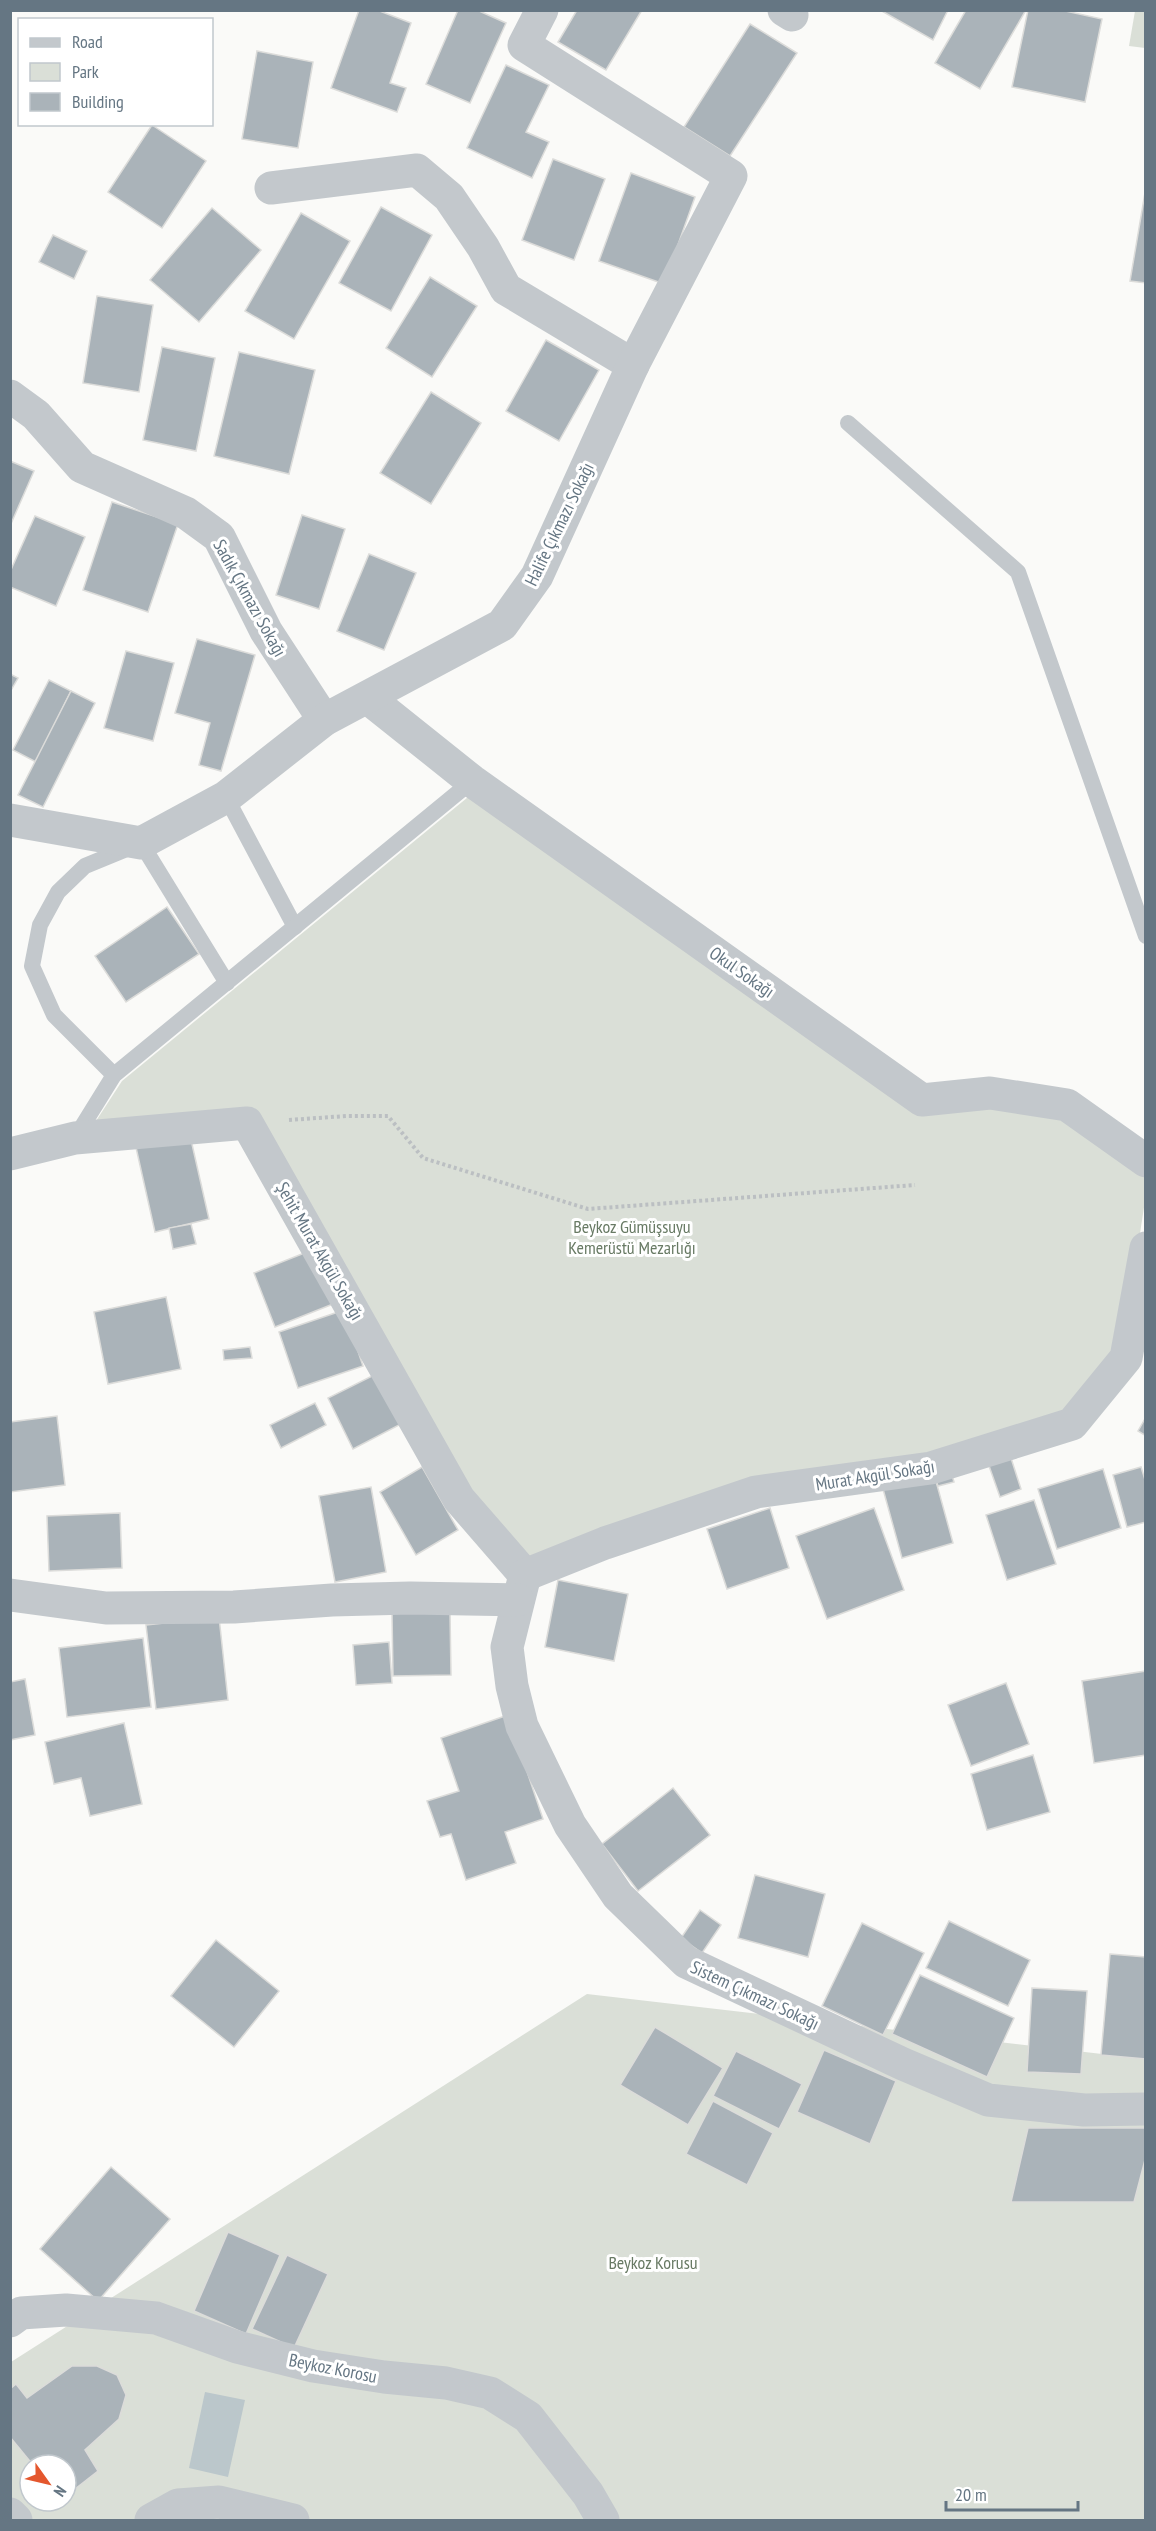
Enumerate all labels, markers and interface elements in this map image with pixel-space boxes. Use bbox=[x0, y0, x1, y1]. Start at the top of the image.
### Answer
legend bbox=[18, 18, 213, 126]
text: Road bbox=[72, 30, 103, 53]
text: Park bbox=[72, 60, 99, 83]
text: Building bbox=[72, 90, 124, 113]
street label: Halife Çıkmazı Sokağı bbox=[519, 459, 599, 589]
street label: Sadık Çıkmazı Sokağı bbox=[208, 535, 292, 661]
street label: Okul Sokağı bbox=[705, 941, 779, 1003]
street label: Şehit Murat Akgül Sokağı bbox=[271, 1178, 369, 1324]
park label: Beykoz Gümüşsuyu Kemerüstü Mezarlığı bbox=[568, 1215, 696, 1259]
street label: Murat Akgül Sokağı bbox=[814, 1454, 936, 1496]
street label: Sistem Çıkmazı Sokağı bbox=[687, 1955, 823, 2035]
park label: Beykoz Korusu bbox=[608, 2251, 698, 2274]
street label: Beykoz Korosu bbox=[287, 2348, 379, 2388]
north arrow bbox=[18, 2453, 78, 2513]
scale bar bbox=[946, 2474, 1078, 2512]
text: N bbox=[50, 2482, 71, 2501]
text: 20 m bbox=[955, 2483, 987, 2506]

